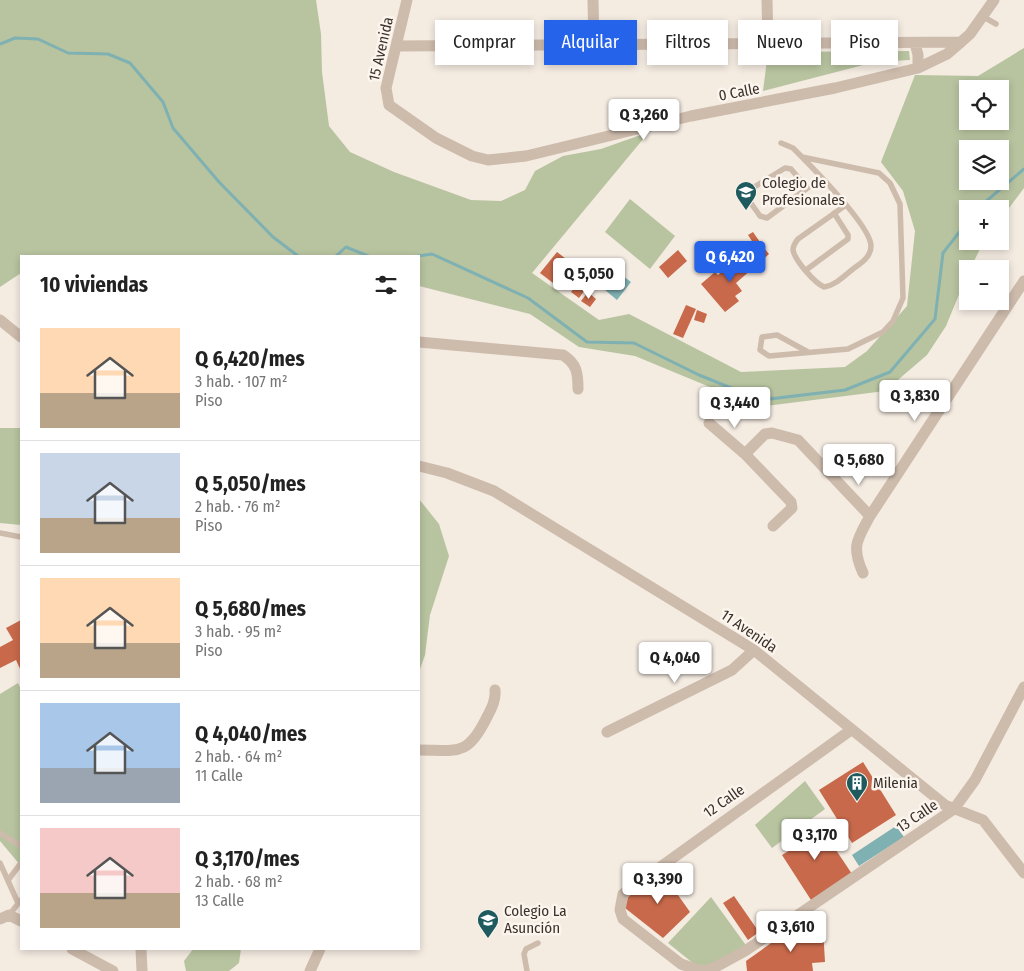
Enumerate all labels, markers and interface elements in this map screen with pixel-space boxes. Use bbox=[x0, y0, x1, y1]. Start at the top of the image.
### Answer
street label: 15 Avenida bbox=[365, 15, 397, 83]
chip: Comprar bbox=[435, 20, 534, 65]
chip: Alquilar bbox=[544, 20, 637, 65]
chip: Filtros bbox=[647, 20, 728, 65]
chip: Nuevo bbox=[738, 20, 821, 65]
chip: Piso bbox=[831, 20, 898, 65]
street label: 0 Calle bbox=[717, 79, 761, 105]
map controls bbox=[959, 80, 1009, 310]
button: locate bbox=[959, 80, 1009, 130]
pin: Q 3,260 bbox=[598, 98, 690, 141]
text: Q 3,260 bbox=[619, 105, 669, 124]
button: layers bbox=[959, 140, 1009, 190]
place label: Colegio de Profesionales bbox=[762, 174, 845, 209]
school or university icon: Colegio de Profesionales bbox=[734, 180, 758, 211]
button: + bbox=[959, 200, 1009, 250]
pin: Q 6,420 bbox=[684, 240, 776, 283]
text: Q 6,420 bbox=[705, 247, 755, 266]
pin: Q 5,050 bbox=[543, 258, 635, 300]
button: − bbox=[959, 260, 1009, 310]
text: Q 5,050 bbox=[564, 264, 614, 283]
icon: filters bbox=[372, 271, 400, 299]
text: 10 viviendas bbox=[40, 272, 148, 298]
text: Q 6,420/mes bbox=[195, 346, 305, 372]
icon: home bbox=[80, 348, 140, 408]
text: 3 hab. · 107 m² bbox=[195, 372, 287, 391]
pin: Q 3,830 bbox=[869, 380, 961, 422]
pin: Q 3,440 bbox=[689, 386, 781, 429]
text: Q 3,830 bbox=[890, 386, 940, 405]
text: Piso bbox=[195, 391, 223, 410]
text: Q 3,440 bbox=[710, 393, 760, 412]
pin: Q 5,680 bbox=[813, 444, 905, 486]
text: Q 5,680 bbox=[834, 450, 884, 469]
text: Q 5,050/mes bbox=[195, 471, 306, 497]
icon: home bbox=[80, 473, 140, 533]
text: 2 hab. · 76 m² bbox=[195, 497, 281, 516]
text: Piso bbox=[195, 516, 223, 535]
text: Q 5,680/mes bbox=[195, 596, 306, 622]
icon: home bbox=[80, 598, 140, 658]
street label: 11 Avenida bbox=[717, 606, 781, 656]
text: 3 hab. · 95 m² bbox=[195, 622, 282, 641]
text: Piso bbox=[195, 641, 223, 660]
pin: Q 4,040 bbox=[629, 642, 721, 684]
text: Q 4,040 bbox=[650, 648, 700, 667]
text: Q 4,040/mes bbox=[195, 721, 307, 747]
icon: home bbox=[80, 723, 140, 783]
text: 2 hab. · 64 m² bbox=[195, 747, 282, 766]
text: 11 Calle bbox=[195, 766, 243, 785]
building icon: Milenia bbox=[845, 771, 869, 802]
place label: Milenia bbox=[873, 774, 918, 792]
street label: 12 Calle bbox=[700, 780, 748, 822]
street label: 13 Calle bbox=[893, 796, 941, 836]
pin: Q 3,170 bbox=[769, 818, 861, 861]
text: Q 3,170 bbox=[792, 825, 838, 844]
text: Q 3,170/mes bbox=[195, 846, 299, 872]
icon: home bbox=[80, 848, 140, 908]
pin: Q 3,390 bbox=[612, 862, 704, 905]
text: Q 3,390 bbox=[633, 869, 683, 888]
text: 2 hab. · 68 m² bbox=[195, 872, 282, 891]
text: 13 Calle bbox=[195, 891, 244, 910]
place label: Colegio La Asunción bbox=[504, 902, 567, 937]
school or university icon: Colegio La Asunción bbox=[476, 908, 500, 939]
pin: Q 3,610 bbox=[745, 910, 837, 953]
text: Q 3,610 bbox=[767, 917, 815, 936]

